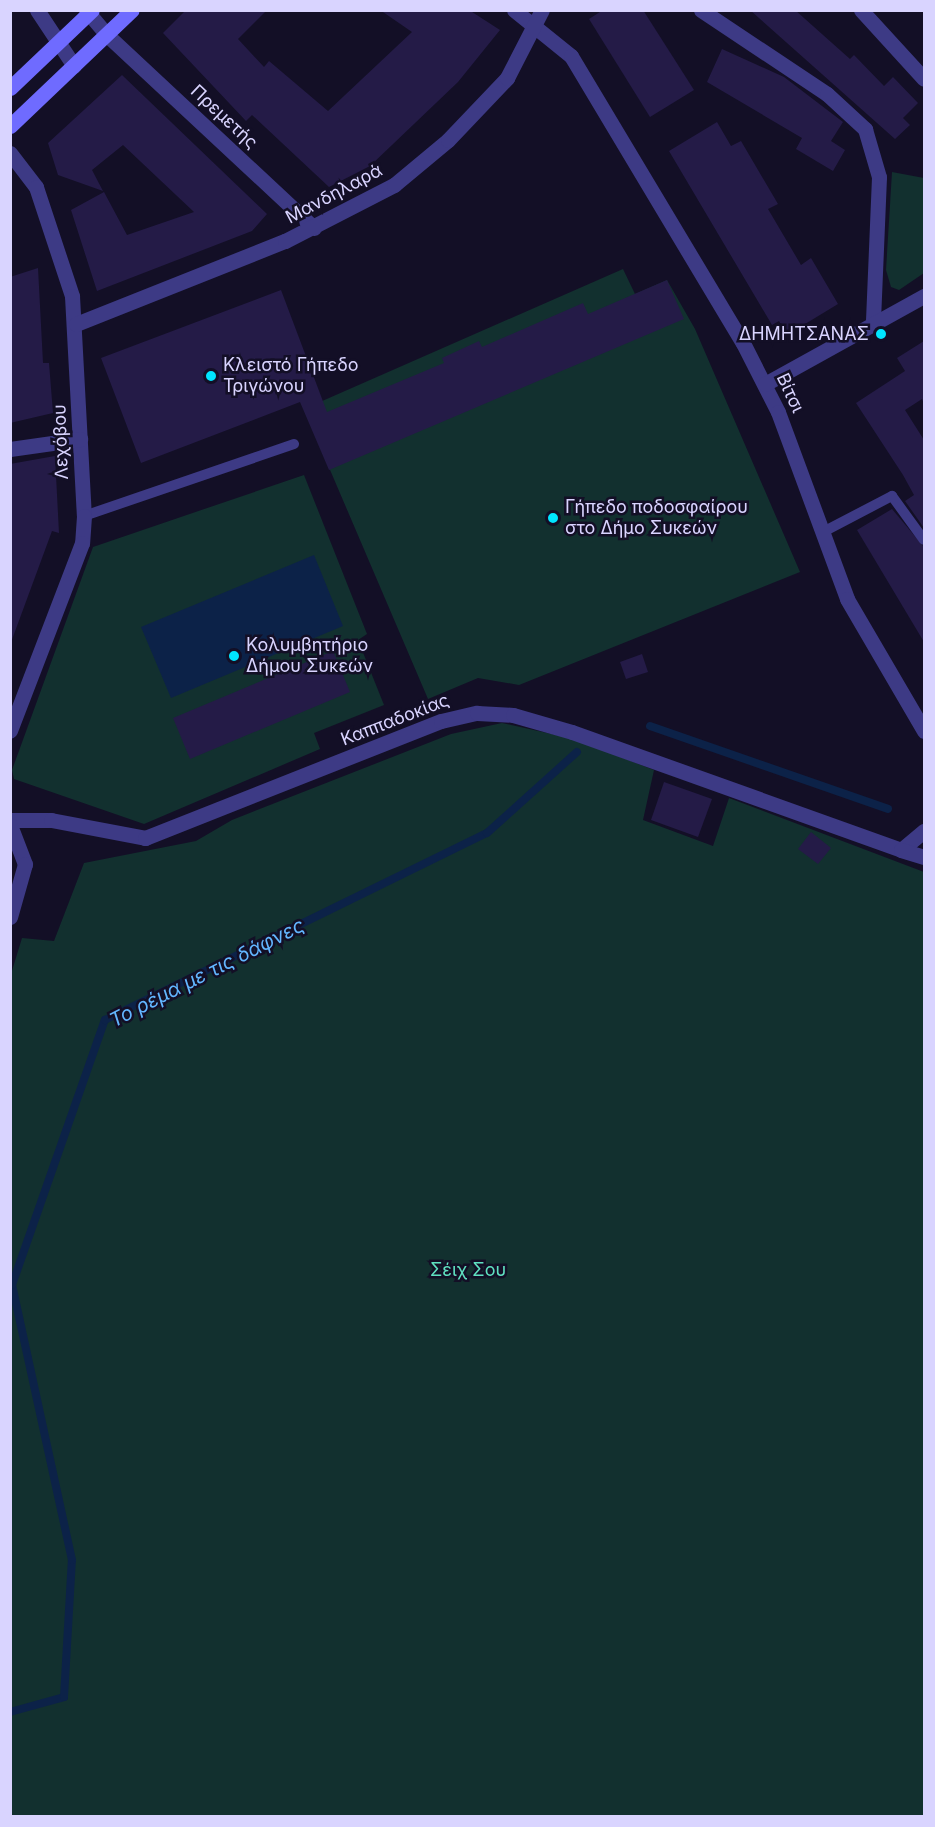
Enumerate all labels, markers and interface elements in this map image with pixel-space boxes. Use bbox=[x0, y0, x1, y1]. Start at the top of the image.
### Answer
street label: Πρεμετής bbox=[186, 81, 262, 153]
street label: Μανδηλαρά bbox=[282, 159, 386, 229]
place label: ΔΗΜΗΤΣΑΝΑΣ bbox=[739, 323, 869, 345]
marker: ΔΗΜΗΤΣΑΝΑΣ bbox=[874, 327, 888, 341]
place label: Κλειστό Γήπεδο Τριγώνου bbox=[223, 355, 358, 398]
marker: Κλειστό Γήπεδο Τριγώνου bbox=[204, 369, 218, 383]
street label: Βίτσι bbox=[772, 370, 808, 416]
street label: Λεχόβου bbox=[49, 404, 73, 480]
place label: Γήπεδο ποδοσφαίρου στο Δήμο Συκεών bbox=[565, 497, 748, 540]
marker: Γήπεδο ποδοσφαίρου στο Δήμο Συκεών bbox=[546, 511, 560, 525]
place label: Κολυμβητήριο Δήμου Συκεών bbox=[246, 635, 373, 678]
marker: Κολυμβητήριο Δήμου Συκεών bbox=[227, 649, 241, 663]
street label: Καππαδοκίας bbox=[338, 689, 452, 751]
water label: Το ρέμα με τις δάφνες bbox=[106, 913, 308, 1033]
park label: Σέιχ Σου bbox=[430, 1259, 506, 1281]

